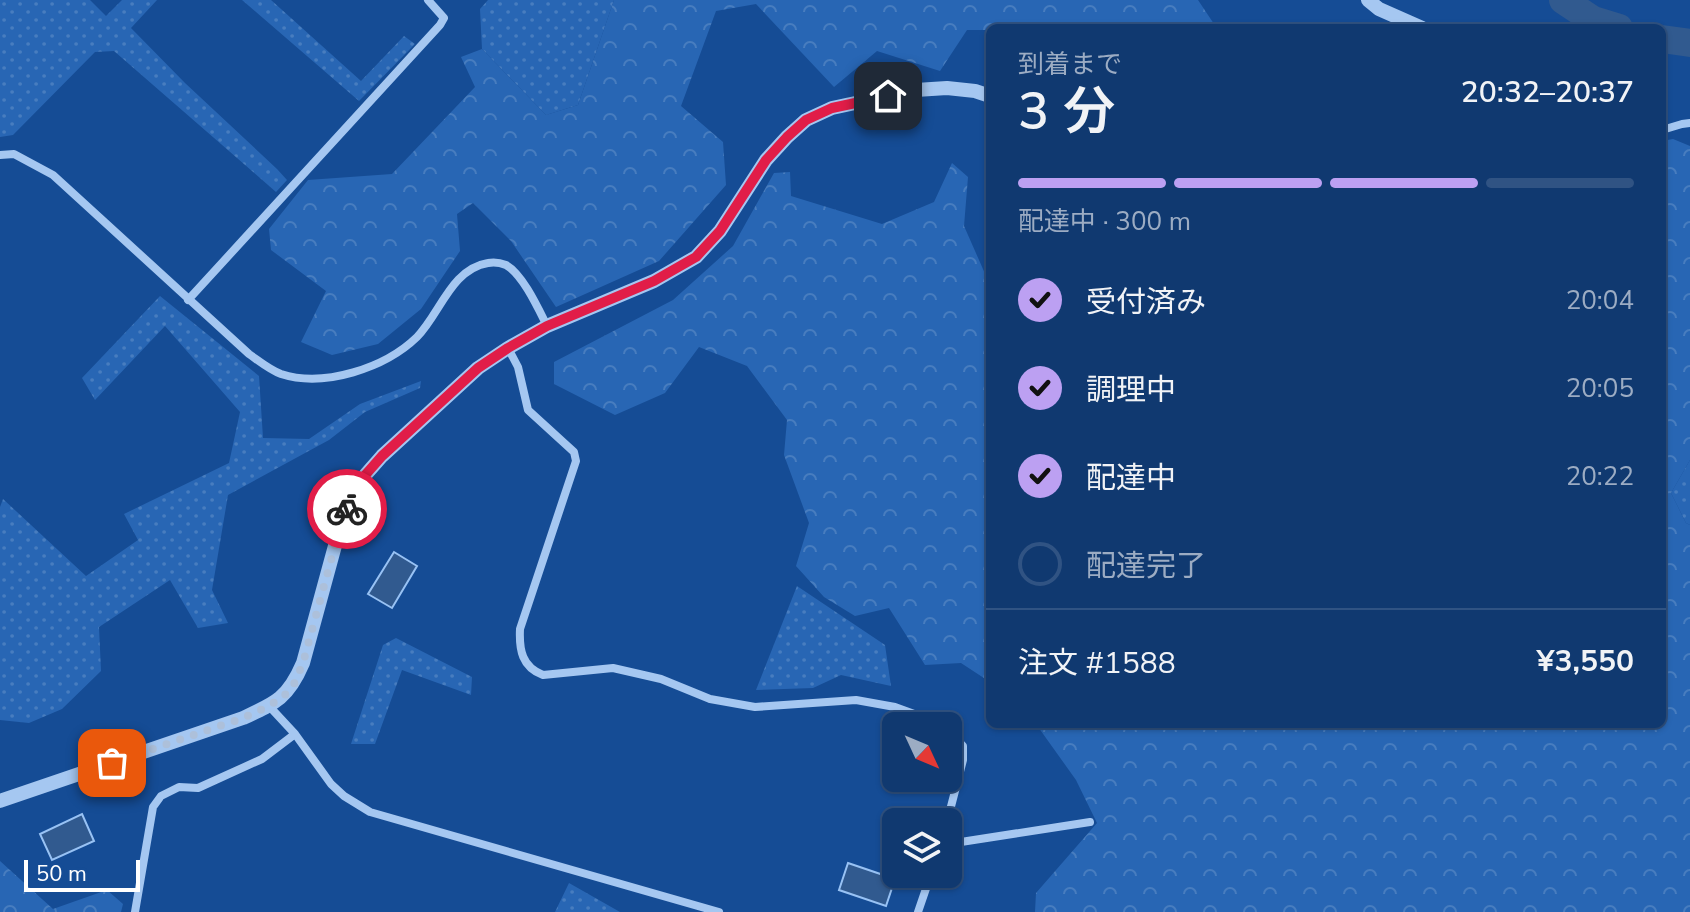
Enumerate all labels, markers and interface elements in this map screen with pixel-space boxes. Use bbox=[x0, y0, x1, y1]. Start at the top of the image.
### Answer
text: 到着まで bbox=[1018, 47, 1122, 82]
pin bbox=[854, 62, 922, 130]
text: 20:32–20:37 bbox=[1461, 72, 1634, 113]
icon: home bbox=[866, 74, 910, 118]
text: 3 分 bbox=[1018, 76, 1115, 147]
text: 配達中 · 300 m bbox=[1018, 204, 1191, 239]
icon: check bbox=[1018, 278, 1062, 322]
text: 受付済み bbox=[1086, 282, 1206, 323]
text: 20:04 bbox=[1566, 283, 1634, 318]
icon: check bbox=[1018, 366, 1062, 410]
text: 調理中 bbox=[1086, 370, 1176, 411]
text: 20:05 bbox=[1566, 371, 1634, 406]
icon: check bbox=[1018, 454, 1062, 498]
text: 配達中 bbox=[1086, 458, 1176, 499]
text: 20:22 bbox=[1566, 459, 1634, 494]
courier bbox=[307, 469, 387, 549]
icon: bike bbox=[325, 487, 369, 531]
text: 配達完了 bbox=[1086, 546, 1206, 587]
text: ¥3,550 bbox=[1537, 641, 1634, 682]
text: 注文 #1588 bbox=[1018, 643, 1176, 684]
north arrow bbox=[882, 712, 962, 792]
map controls bbox=[882, 712, 962, 888]
pin bbox=[78, 729, 146, 797]
icon: bag bbox=[90, 741, 134, 785]
button: layers bbox=[882, 808, 962, 888]
scale bar bbox=[24, 856, 140, 892]
text: 50 m bbox=[36, 859, 87, 889]

